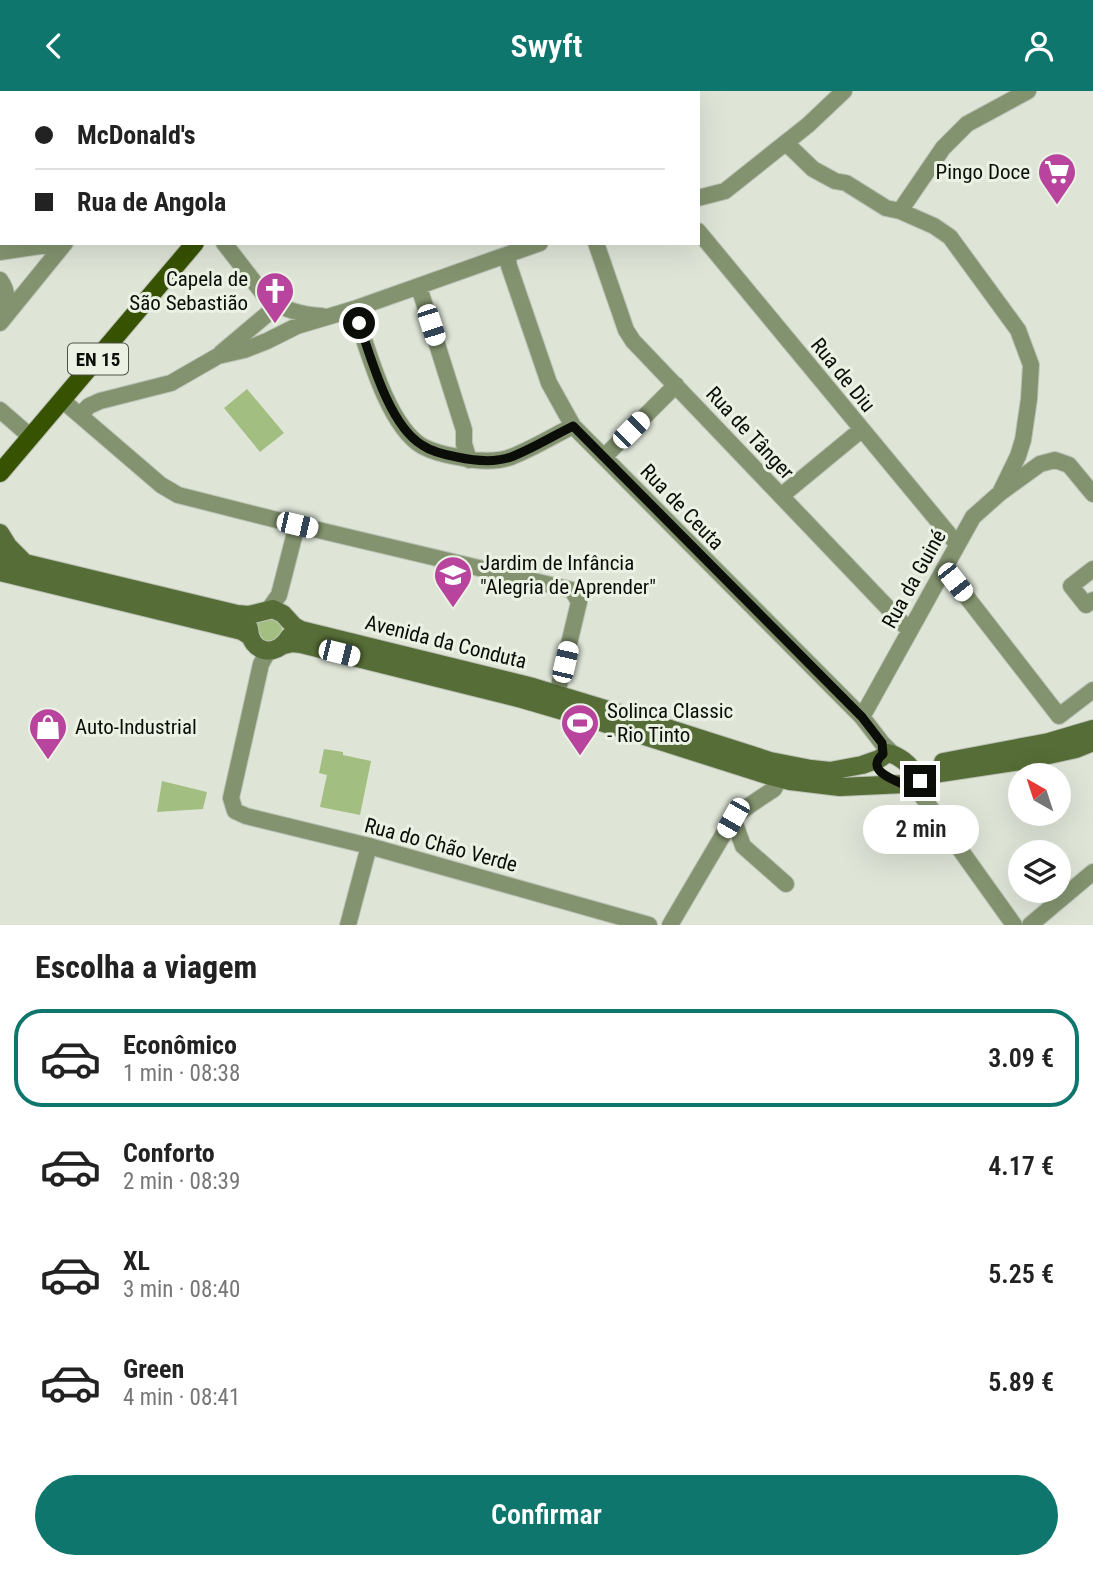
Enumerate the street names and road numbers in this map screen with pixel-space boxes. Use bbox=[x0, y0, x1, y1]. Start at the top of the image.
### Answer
street label: Rua de Diu bbox=[806, 333, 880, 417]
road number: EN 15 bbox=[68, 343, 128, 375]
street label: Rua de Tânger bbox=[701, 382, 799, 484]
street label: Rua de Ceuta bbox=[635, 459, 729, 555]
street label: Rua da Guiné bbox=[877, 525, 951, 632]
street label: Avenida da Conduta bbox=[363, 610, 529, 674]
street label: Rua do Chão Verde bbox=[362, 813, 520, 877]

